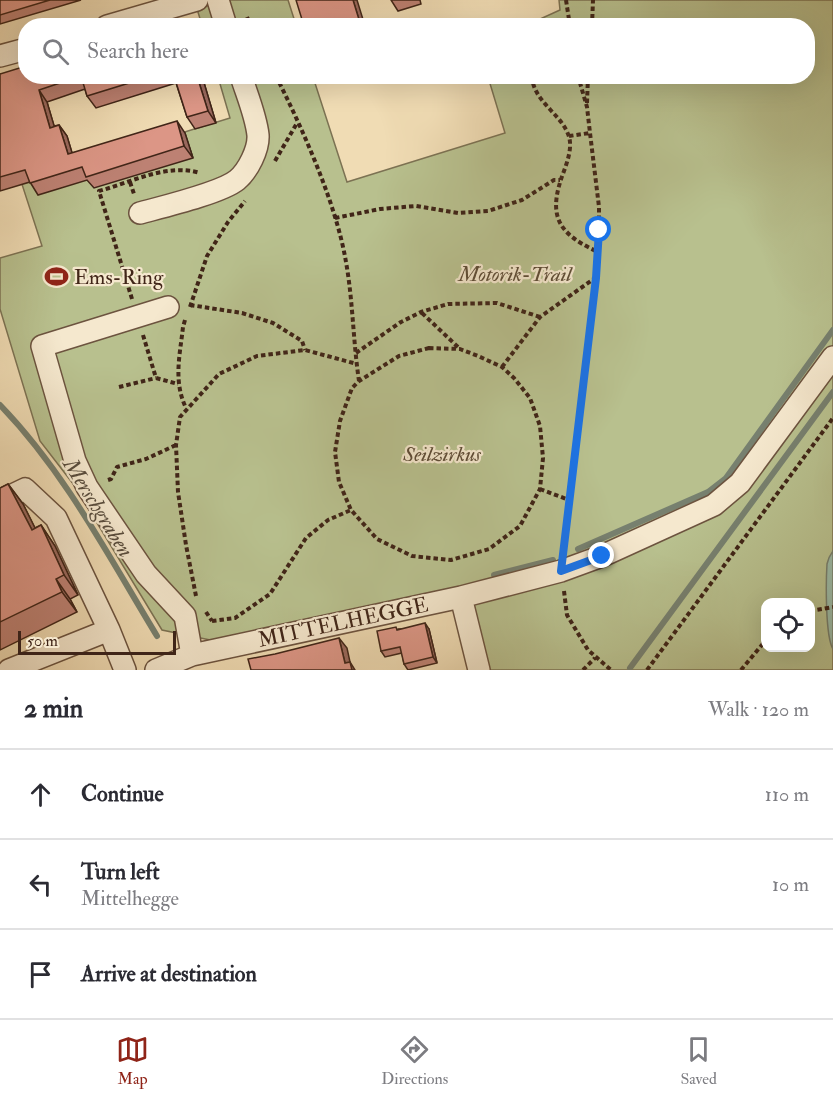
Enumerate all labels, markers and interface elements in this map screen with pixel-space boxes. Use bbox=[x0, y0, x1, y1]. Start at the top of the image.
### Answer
search box bbox=[18, 18, 815, 84]
icon: search bbox=[39, 35, 72, 68]
text: Search here bbox=[87, 37, 189, 65]
route start bbox=[585, 216, 611, 242]
park label: Motorik-Trail bbox=[457, 261, 573, 288]
sports icon: Ems-Ring bbox=[43, 264, 69, 290]
place label: Ems-Ring bbox=[74, 264, 164, 291]
park label: Seilzirkus bbox=[402, 441, 482, 468]
water label: Merschgraben bbox=[56, 451, 140, 562]
route end bbox=[588, 542, 614, 568]
street label: MITTELHEGGE bbox=[255, 591, 431, 654]
map controls bbox=[761, 598, 815, 652]
button: locate bbox=[761, 598, 815, 652]
scale bar bbox=[18, 628, 176, 656]
text: 50 m bbox=[27, 631, 58, 651]
text: 2 min bbox=[24, 693, 83, 725]
text: Walk · 120 m bbox=[708, 697, 809, 722]
icon: ahead bbox=[24, 778, 57, 811]
text: Continue bbox=[81, 780, 164, 808]
text: 110 m bbox=[765, 782, 809, 807]
text: Turn left bbox=[81, 858, 160, 886]
icon: left bbox=[24, 868, 57, 901]
text: 10 m bbox=[772, 872, 809, 897]
text: Mittelhegge bbox=[81, 886, 179, 911]
icon: arrive bbox=[24, 958, 57, 991]
text: Arrive at destination bbox=[81, 960, 257, 988]
tab: Map bbox=[116, 1033, 149, 1089]
tab: Directions bbox=[381, 1033, 448, 1089]
tab: Saved bbox=[680, 1033, 717, 1089]

